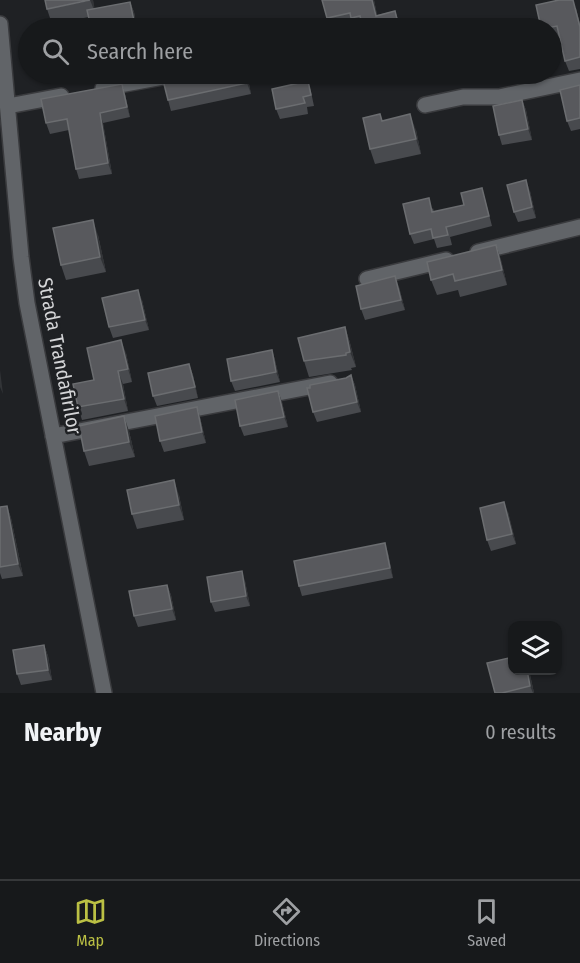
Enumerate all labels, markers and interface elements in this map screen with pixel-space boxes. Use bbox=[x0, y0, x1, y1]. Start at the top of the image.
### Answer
search box bbox=[18, 18, 562, 84]
icon: search bbox=[39, 35, 72, 68]
text: Search here bbox=[87, 38, 193, 65]
street label: Strada Trandafirilor bbox=[33, 276, 87, 436]
map controls bbox=[508, 621, 562, 675]
button: layers bbox=[508, 621, 562, 675]
text: Nearby bbox=[24, 717, 101, 748]
text: 0 results bbox=[485, 720, 556, 744]
tab: Map bbox=[74, 895, 107, 950]
tab: Directions bbox=[254, 895, 320, 950]
tab: Saved bbox=[467, 895, 506, 950]

